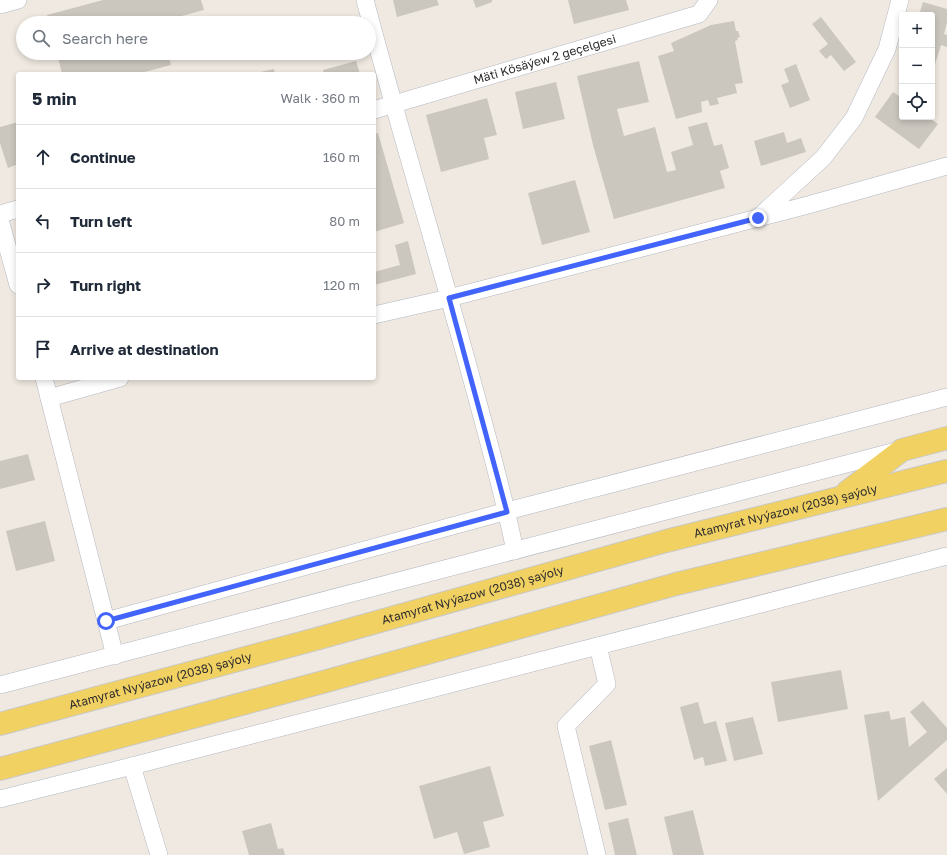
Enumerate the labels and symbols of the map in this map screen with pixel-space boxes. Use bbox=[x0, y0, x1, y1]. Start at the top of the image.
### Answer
street label: Mäti Kösäýew 2 geçelgesi bbox=[472, 31, 618, 87]
route end bbox=[749, 209, 767, 227]
street label: Atamyrat Nyýazow (2038) şaýoly bbox=[692, 481, 879, 541]
street label: Atamyrat Nyýazow (2038) şaýoly bbox=[380, 562, 566, 627]
route start bbox=[97, 612, 115, 630]
street label: Atamyrat Nyýazow (2038) şaýoly bbox=[67, 649, 253, 712]

